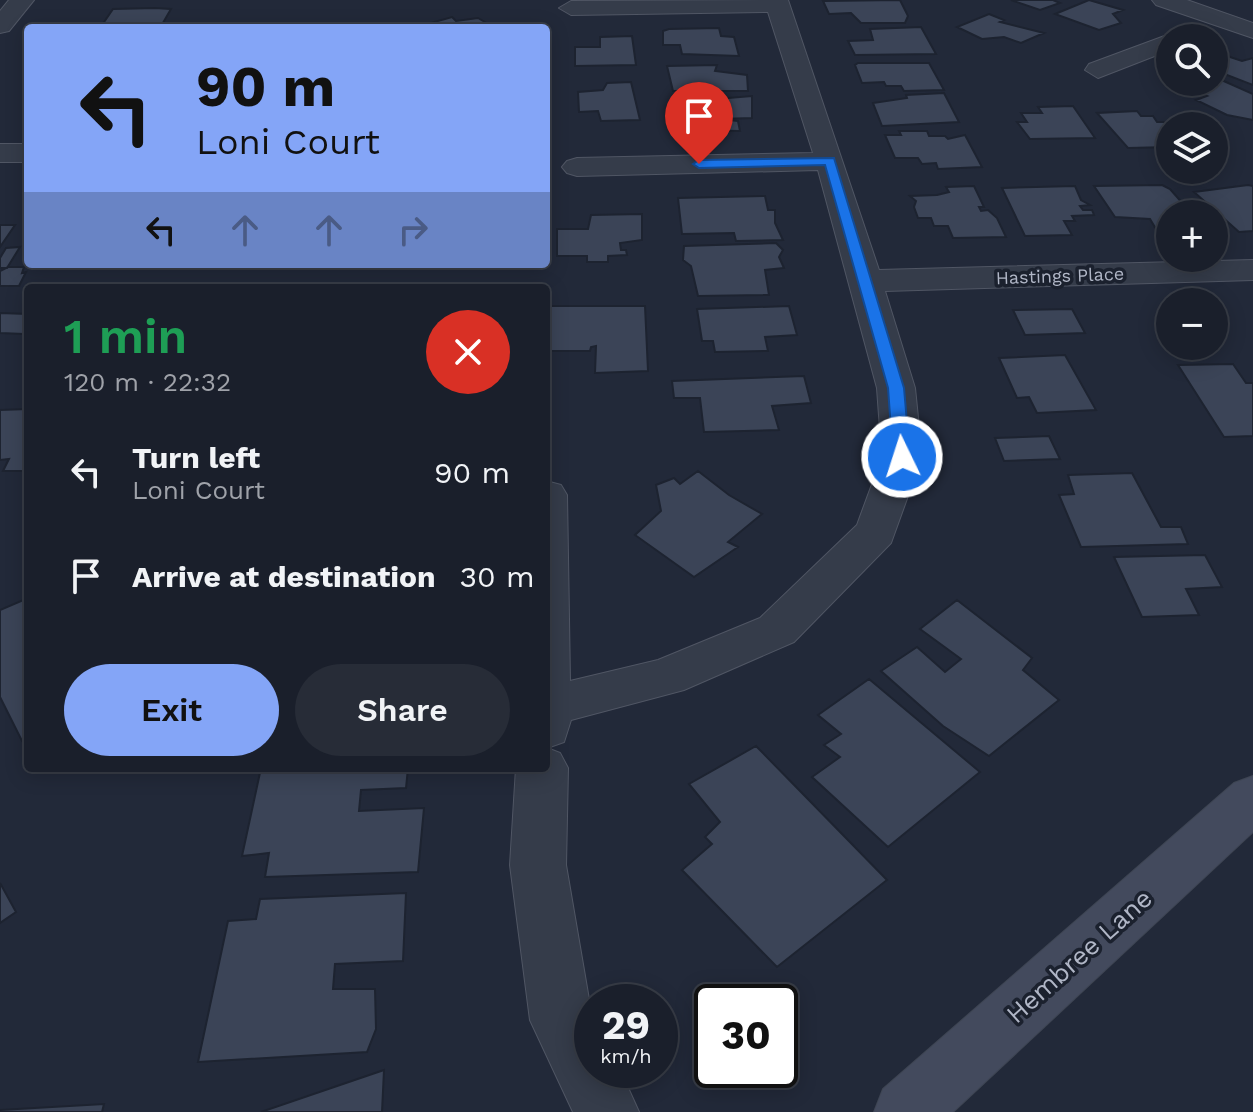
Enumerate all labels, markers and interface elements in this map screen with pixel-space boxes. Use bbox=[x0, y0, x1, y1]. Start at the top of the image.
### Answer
map controls bbox=[1156, 24, 1228, 360]
button: search bbox=[1156, 24, 1228, 96]
text: 90 m bbox=[196, 54, 335, 120]
icon: left bbox=[64, 56, 168, 160]
pin bbox=[665, 82, 733, 164]
icon: arrive bbox=[677, 94, 721, 138]
button: layers bbox=[1156, 112, 1228, 184]
text: Loni Court bbox=[196, 121, 380, 163]
button: + bbox=[1156, 200, 1228, 272]
icon: left bbox=[139, 208, 183, 252]
icon: ahead bbox=[223, 208, 267, 252]
icon: ahead bbox=[307, 208, 351, 252]
icon: right bbox=[391, 208, 435, 252]
street label: Hastings Place bbox=[995, 263, 1125, 288]
button: − bbox=[1156, 288, 1228, 360]
text: 1 min bbox=[64, 308, 187, 365]
button: close bbox=[426, 310, 510, 394]
text: 120 m · 22:32 bbox=[64, 367, 231, 397]
position arrow bbox=[860, 415, 944, 499]
text: Turn left bbox=[132, 440, 260, 475]
icon: left bbox=[64, 450, 108, 494]
text: 90 m bbox=[434, 455, 510, 490]
text: Loni Court bbox=[132, 475, 265, 505]
icon: arrive bbox=[64, 554, 108, 598]
text: Arrive at destination bbox=[132, 559, 436, 594]
text: 30 m bbox=[460, 559, 535, 594]
button: Exit bbox=[64, 664, 279, 756]
button: Share bbox=[295, 664, 510, 756]
street label: Hembree Lane bbox=[1000, 883, 1158, 1029]
speed limit sign: 30 bbox=[694, 984, 798, 1088]
text: 29 bbox=[602, 1002, 650, 1049]
text: km/h bbox=[600, 1044, 652, 1068]

